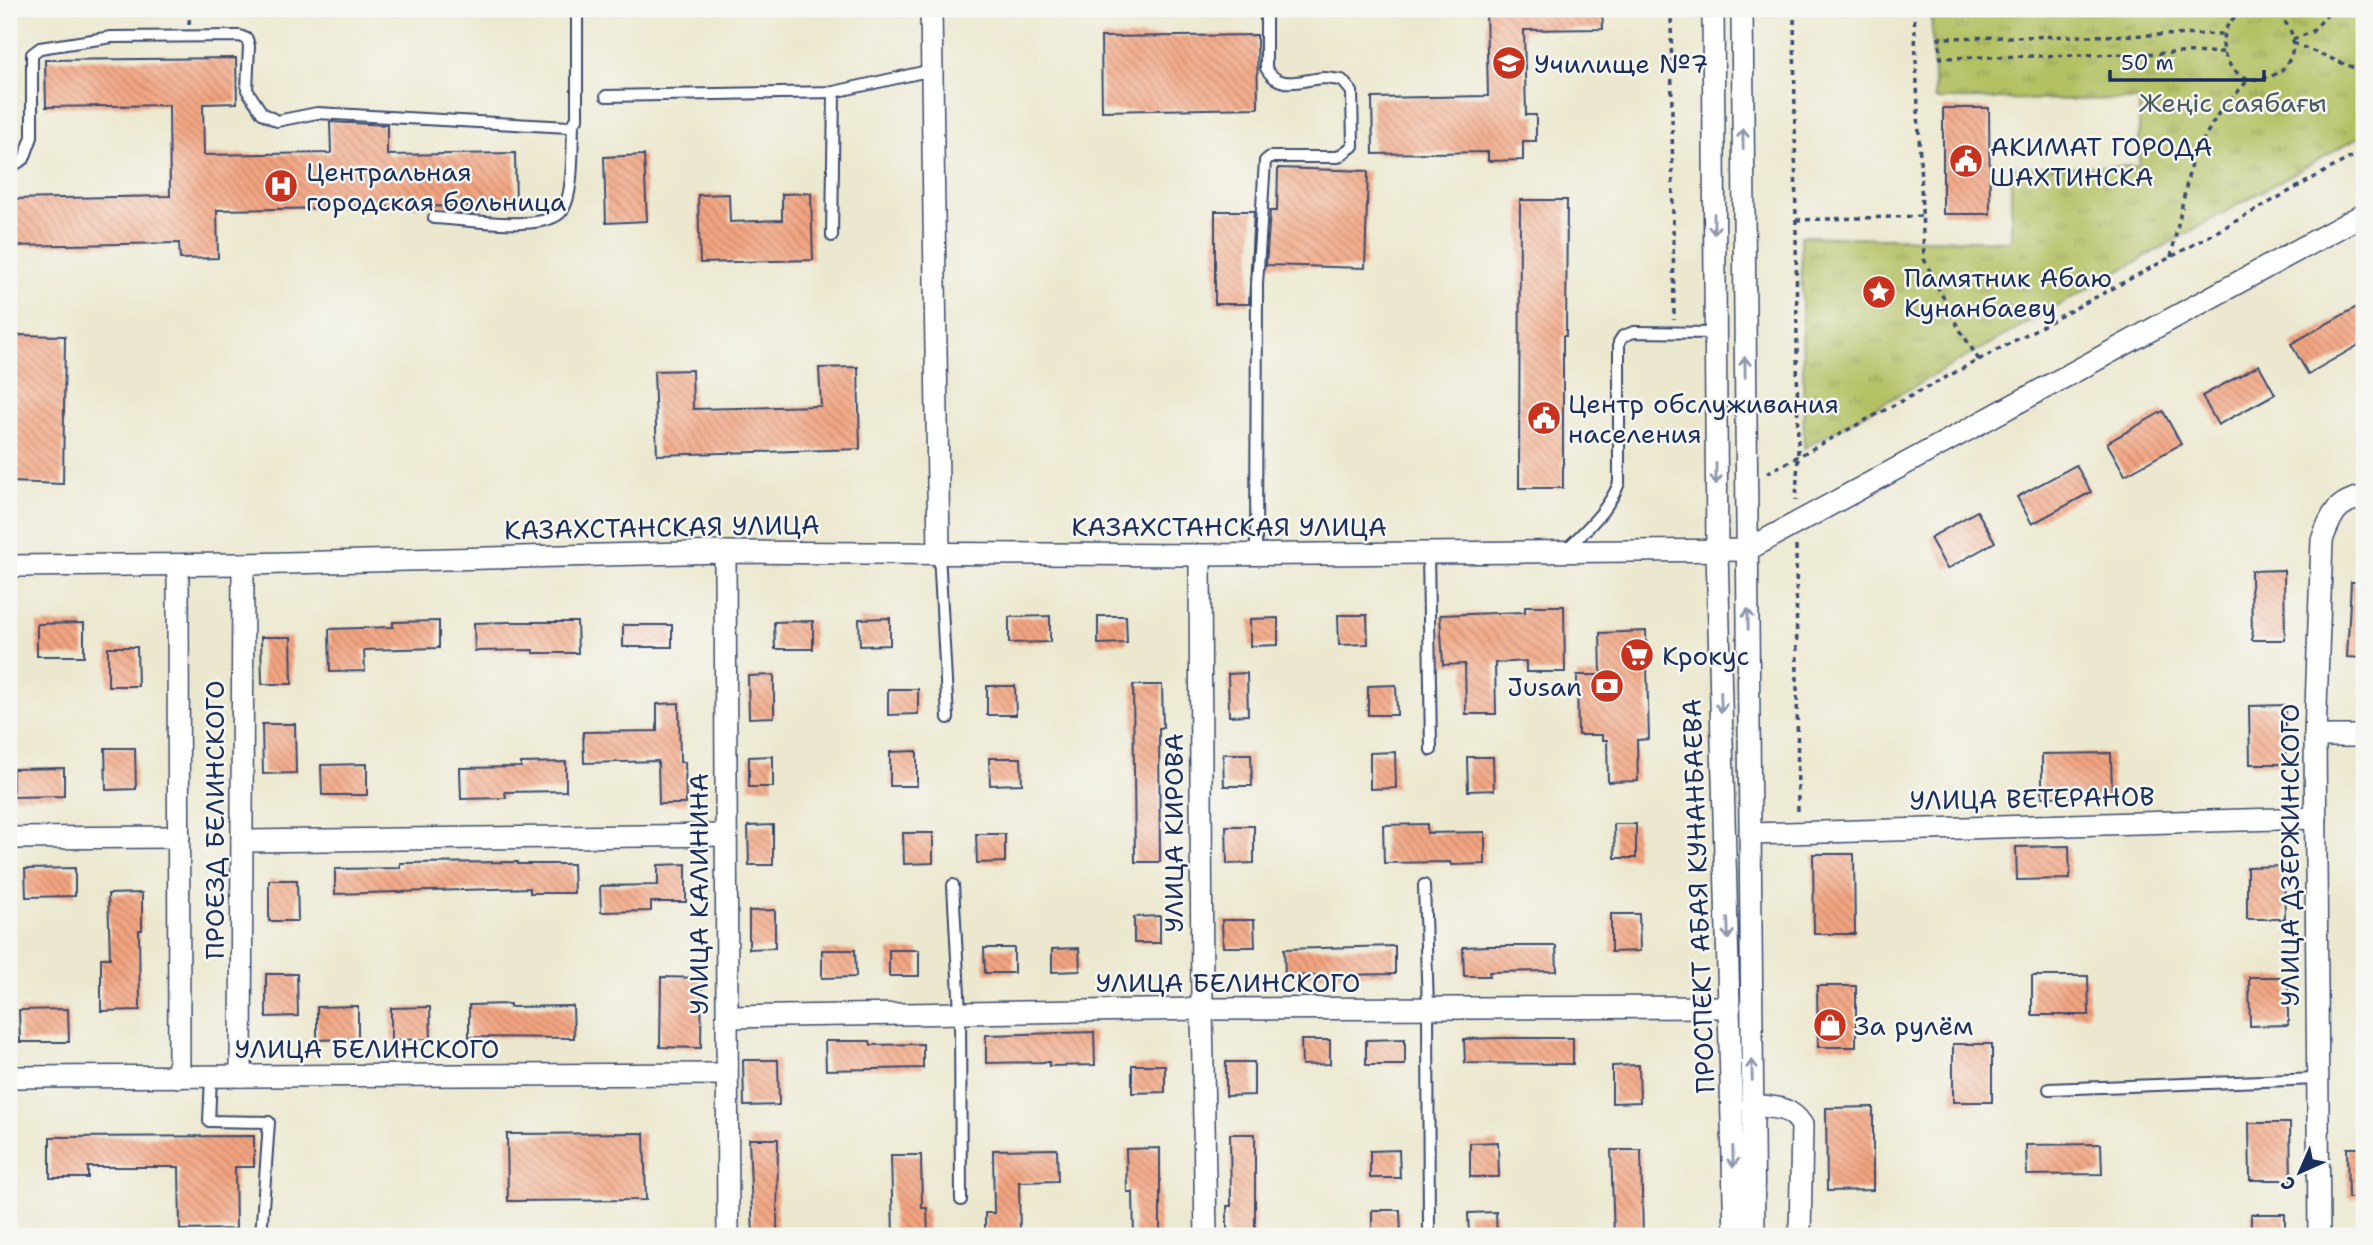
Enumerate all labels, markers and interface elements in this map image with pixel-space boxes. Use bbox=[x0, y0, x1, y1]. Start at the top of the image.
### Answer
scale bar bbox=[2110, 38, 2264, 82]
school or university icon: Училище №7 bbox=[1490, 44, 1528, 82]
place label: Училище №7 bbox=[1534, 46, 1708, 81]
text: 50 m bbox=[2121, 49, 2174, 77]
park label: Жеңіс саябағы bbox=[2139, 85, 2327, 120]
one-way arrow bbox=[1736, 128, 1750, 151]
place label: АКИМАТ ГОРОДА ШАХТИНСКА bbox=[1990, 129, 2212, 194]
public building icon: АКИМАТ ГОРОДА ШАХТИНСКА bbox=[1947, 142, 1985, 180]
place label: Центральная городская больница bbox=[306, 154, 566, 219]
hospital icon: Центральная городская больница bbox=[262, 167, 300, 205]
one-way arrow bbox=[1708, 212, 1721, 235]
place label: Памятник Абаю Кунанбаеву bbox=[1904, 260, 2112, 325]
place icon: Памятник Абаю Кунанбаеву bbox=[1860, 273, 1898, 311]
one-way arrow bbox=[1738, 355, 1752, 378]
place label: Центр обслуживания населения bbox=[1568, 386, 1839, 451]
public building icon: Центр обслуживания населения bbox=[1525, 399, 1563, 437]
one-way arrow bbox=[1709, 463, 1723, 486]
street label: КАЗАХСТАНСКАЯ УЛИЦА bbox=[504, 507, 820, 547]
street label: КАЗАХСТАНСКАЯ УЛИЦА bbox=[1071, 509, 1387, 544]
one-way arrow bbox=[1741, 607, 1754, 630]
supermarket icon: Крокус bbox=[1618, 636, 1656, 674]
place label: Крокус bbox=[1662, 638, 1750, 673]
bank icon: Jusan bbox=[1588, 667, 1626, 705]
place label: Jusan bbox=[1507, 669, 1582, 704]
street label: ПРОЕЗД БЕЛИНСКОГО bbox=[197, 680, 232, 960]
one-way arrow bbox=[1714, 690, 1728, 713]
street label: ПРОСПЕКТ АБАЯ КУНАНБАЕВА bbox=[1674, 698, 1722, 1094]
street label: УЛИЦА ДЗЕРЖИНСКОГО bbox=[2272, 703, 2307, 1007]
street label: УЛИЦА КИРОВА bbox=[1156, 733, 1191, 933]
street label: УЛИЦА КАЛИНИНА bbox=[681, 773, 716, 1015]
street label: УЛИЦА ВЕТЕРАНОВ bbox=[1909, 778, 2155, 818]
one-way arrow bbox=[1721, 917, 1735, 940]
street label: УЛИЦА БЕЛИНСКОГО bbox=[1095, 965, 1361, 1000]
shop icon: За рулём bbox=[1811, 1006, 1849, 1044]
place label: За рулём bbox=[1854, 1008, 1973, 1043]
street label: УЛИЦА БЕЛИНСКОГО bbox=[234, 1031, 500, 1066]
one-way arrow bbox=[1745, 1059, 1759, 1082]
north arrow bbox=[2264, 1136, 2334, 1206]
one-way arrow bbox=[1726, 1145, 1740, 1168]
text: С bbox=[2275, 1171, 2301, 1197]

